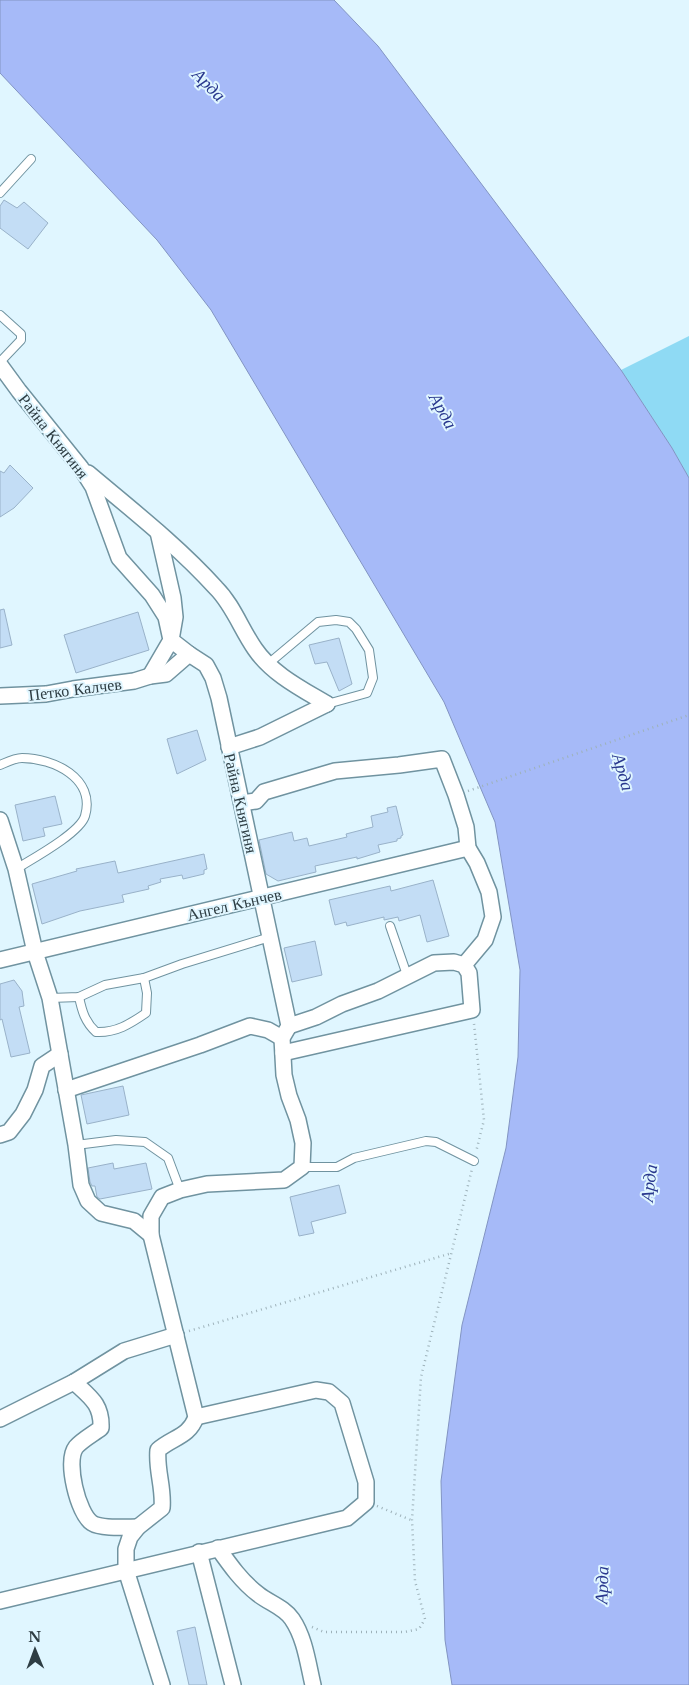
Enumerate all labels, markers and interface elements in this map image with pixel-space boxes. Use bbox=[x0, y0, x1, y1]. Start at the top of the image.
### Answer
water label: Арда bbox=[187, 63, 230, 106]
water label: Арда bbox=[424, 388, 462, 433]
street label: Райна Княгиня bbox=[15, 389, 94, 483]
street label: Петко Калчев bbox=[27, 673, 123, 705]
water label: Арда bbox=[607, 750, 639, 793]
street label: Райна Княгиня bbox=[220, 751, 262, 856]
street label: Ангел Кънчев bbox=[185, 883, 284, 925]
water label: Арда bbox=[636, 1163, 662, 1204]
water label: Арда bbox=[590, 1566, 614, 1605]
north arrow bbox=[10, 1625, 60, 1675]
text: N bbox=[28, 1628, 42, 1646]

